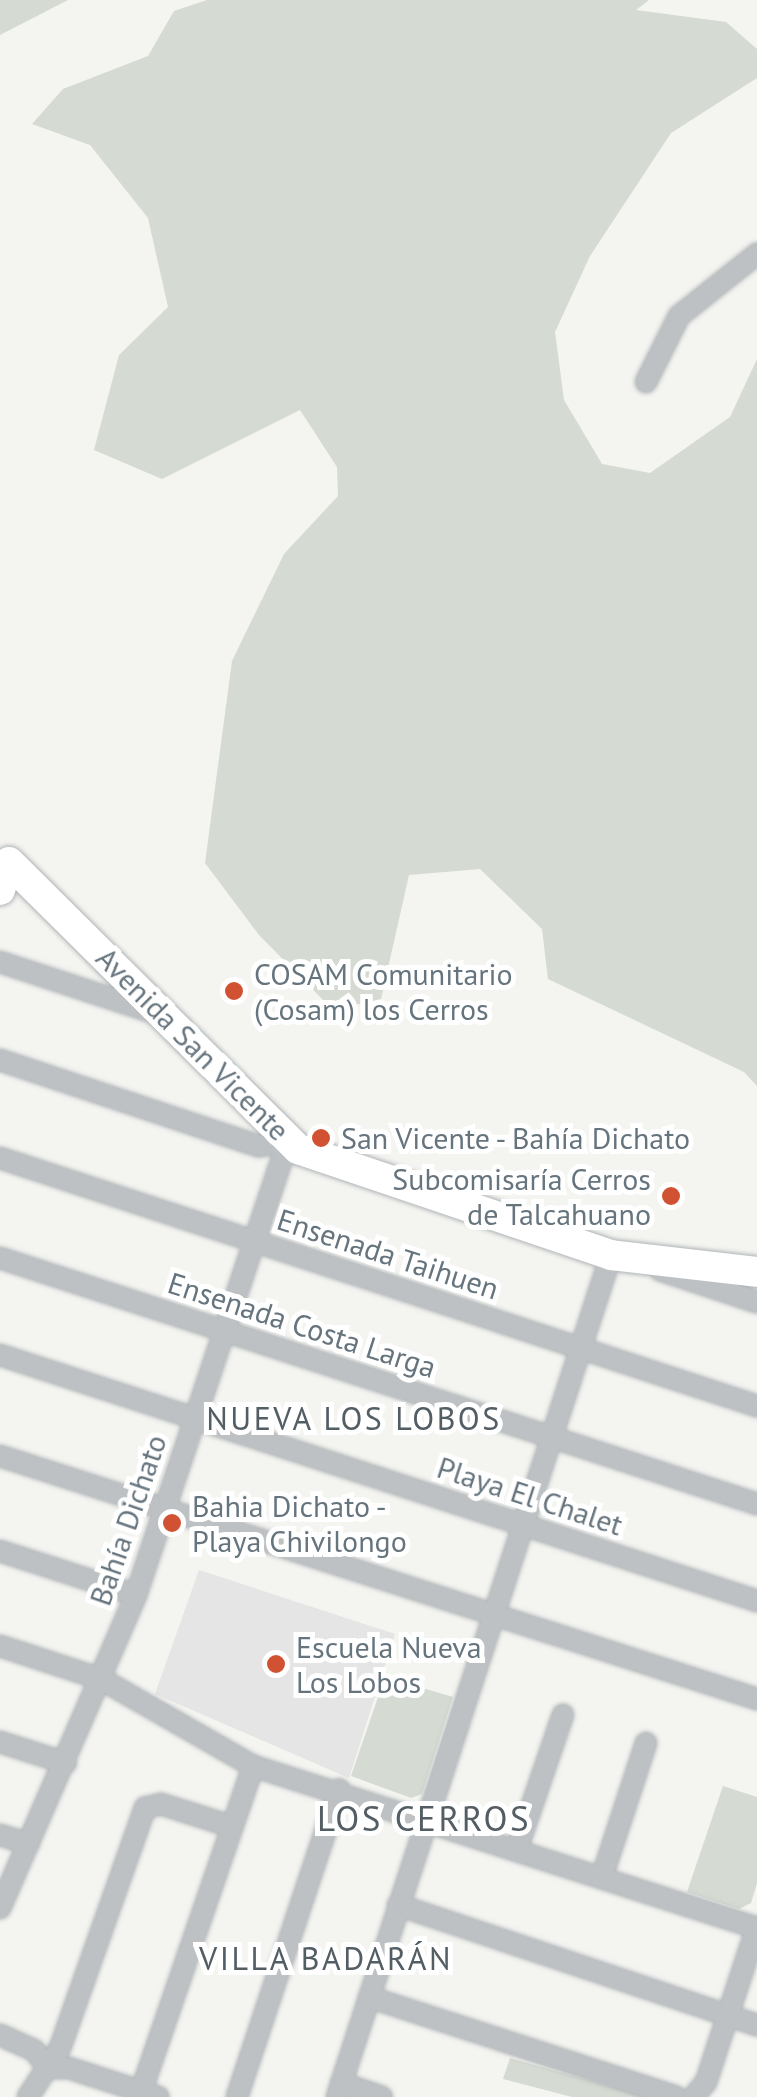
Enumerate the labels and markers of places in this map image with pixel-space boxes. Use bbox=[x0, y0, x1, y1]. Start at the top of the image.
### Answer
place label: COSAM Comunitario (Cosam) los Cerros bbox=[254, 956, 513, 1026]
marker: COSAM Comunitario (Cosam) los Cerros bbox=[223, 980, 245, 1002]
place label: San Vicente - Bahía Dichato bbox=[341, 1120, 696, 1156]
marker: San Vicente - Bahía Dichato bbox=[310, 1127, 332, 1149]
place label: Subcomisaría Cerros de Talcahuano bbox=[392, 1161, 651, 1232]
marker: Subcomisaría Cerros de Talcahuano bbox=[660, 1185, 682, 1207]
place label: Bahia Dichato - Playa Chivilongo bbox=[192, 1488, 407, 1558]
marker: Bahia Dichato - Playa Chivilongo bbox=[161, 1512, 183, 1534]
place label: Escuela Nueva Los Lobos bbox=[296, 1629, 482, 1700]
marker: Escuela Nueva Los Lobos bbox=[265, 1653, 287, 1675]

